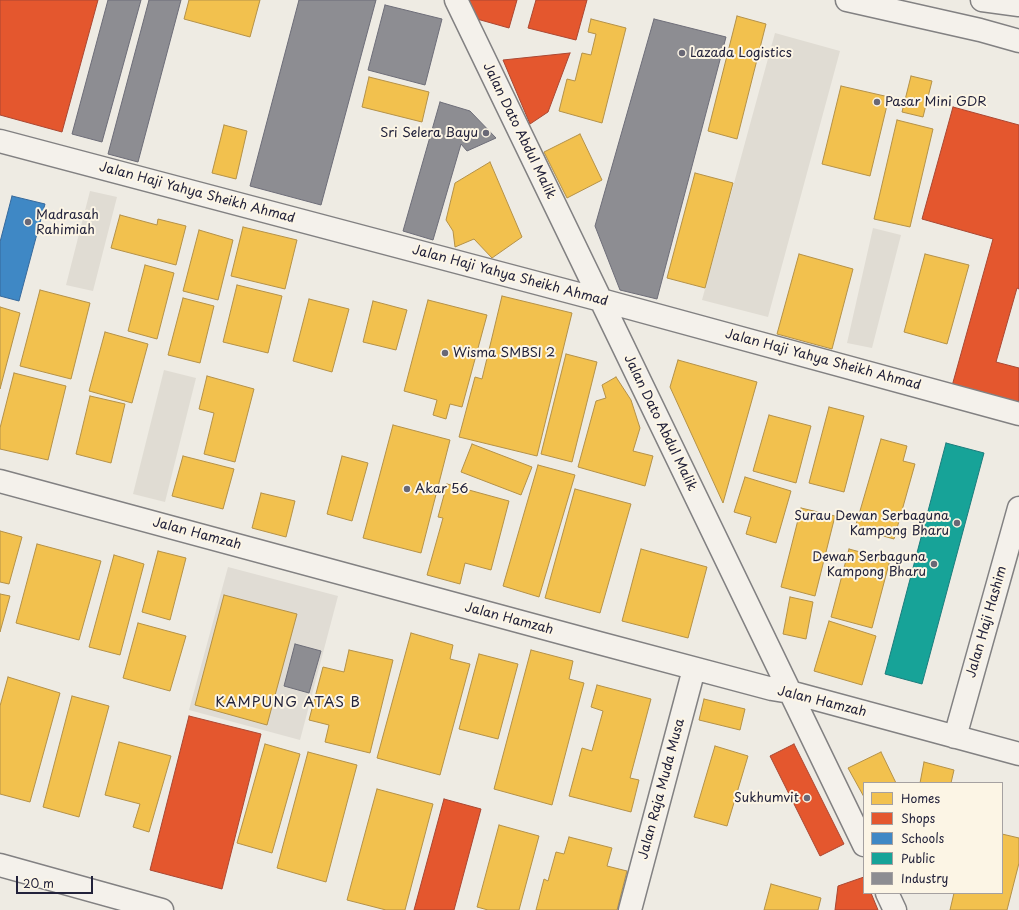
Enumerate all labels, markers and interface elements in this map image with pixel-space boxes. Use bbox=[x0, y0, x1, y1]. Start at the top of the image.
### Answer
place label: Lazada Logistics bbox=[690, 45, 792, 61]
marker: Lazada Logistics bbox=[677, 48, 687, 58]
street label: Jalan Dato Abdul Malik bbox=[479, 60, 559, 202]
place label: Pasar Mini GDR bbox=[885, 94, 987, 110]
marker: Pasar Mini GDR bbox=[872, 97, 882, 107]
place label: Sri Selera Bayu bbox=[380, 125, 478, 141]
marker: Sri Selera Bayu bbox=[481, 128, 491, 138]
street label: Jalan Haji Yahya Sheikh Ahmad bbox=[97, 159, 297, 227]
place label: Madrasah Rahimiah bbox=[36, 207, 99, 238]
marker: Madrasah Rahimiah bbox=[23, 217, 33, 227]
street label: Jalan Haji Yahya Sheikh Ahmad bbox=[410, 242, 610, 310]
street label: Jalan Haji Yahya Sheikh Ahmad bbox=[723, 326, 923, 394]
place label: Wisma SMBSI 2 bbox=[453, 345, 555, 361]
marker: Wisma SMBSI 2 bbox=[440, 348, 450, 358]
street label: Jalan Dato Abdul Malik bbox=[620, 352, 700, 494]
place label: Akar 56 bbox=[415, 481, 468, 497]
marker: Akar 56 bbox=[402, 484, 412, 494]
place label: Surau Dewan Serbaguna Kampong Bharu bbox=[794, 508, 949, 539]
street label: Jalan Hamzah bbox=[151, 515, 243, 553]
marker: Surau Dewan Serbaguna Kampong Bharu bbox=[952, 518, 962, 528]
place label: Dewan Serbaguna Kampong Bharu bbox=[812, 549, 926, 580]
marker: Dewan Serbaguna Kampong Bharu bbox=[929, 559, 939, 569]
street label: Jalan Haji Hashim bbox=[964, 564, 1010, 680]
street label: Jalan Hamzah bbox=[463, 600, 555, 638]
street label: Jalan Hamzah bbox=[776, 683, 868, 721]
district label: KAMPUNG ATAS B bbox=[216, 695, 360, 711]
street label: Jalan Raja Muda Musa bbox=[636, 717, 688, 861]
legend bbox=[863, 782, 1003, 894]
text: Homes bbox=[901, 789, 940, 807]
place label: Sukhumvit bbox=[734, 790, 799, 806]
marker: Sukhumvit bbox=[802, 793, 812, 803]
text: Shops bbox=[901, 809, 935, 827]
text: Schools bbox=[901, 829, 944, 847]
text: Public bbox=[901, 849, 935, 867]
scale bar bbox=[18, 868, 95, 894]
text: Industry bbox=[901, 869, 948, 887]
text: 20 m bbox=[23, 874, 54, 892]

